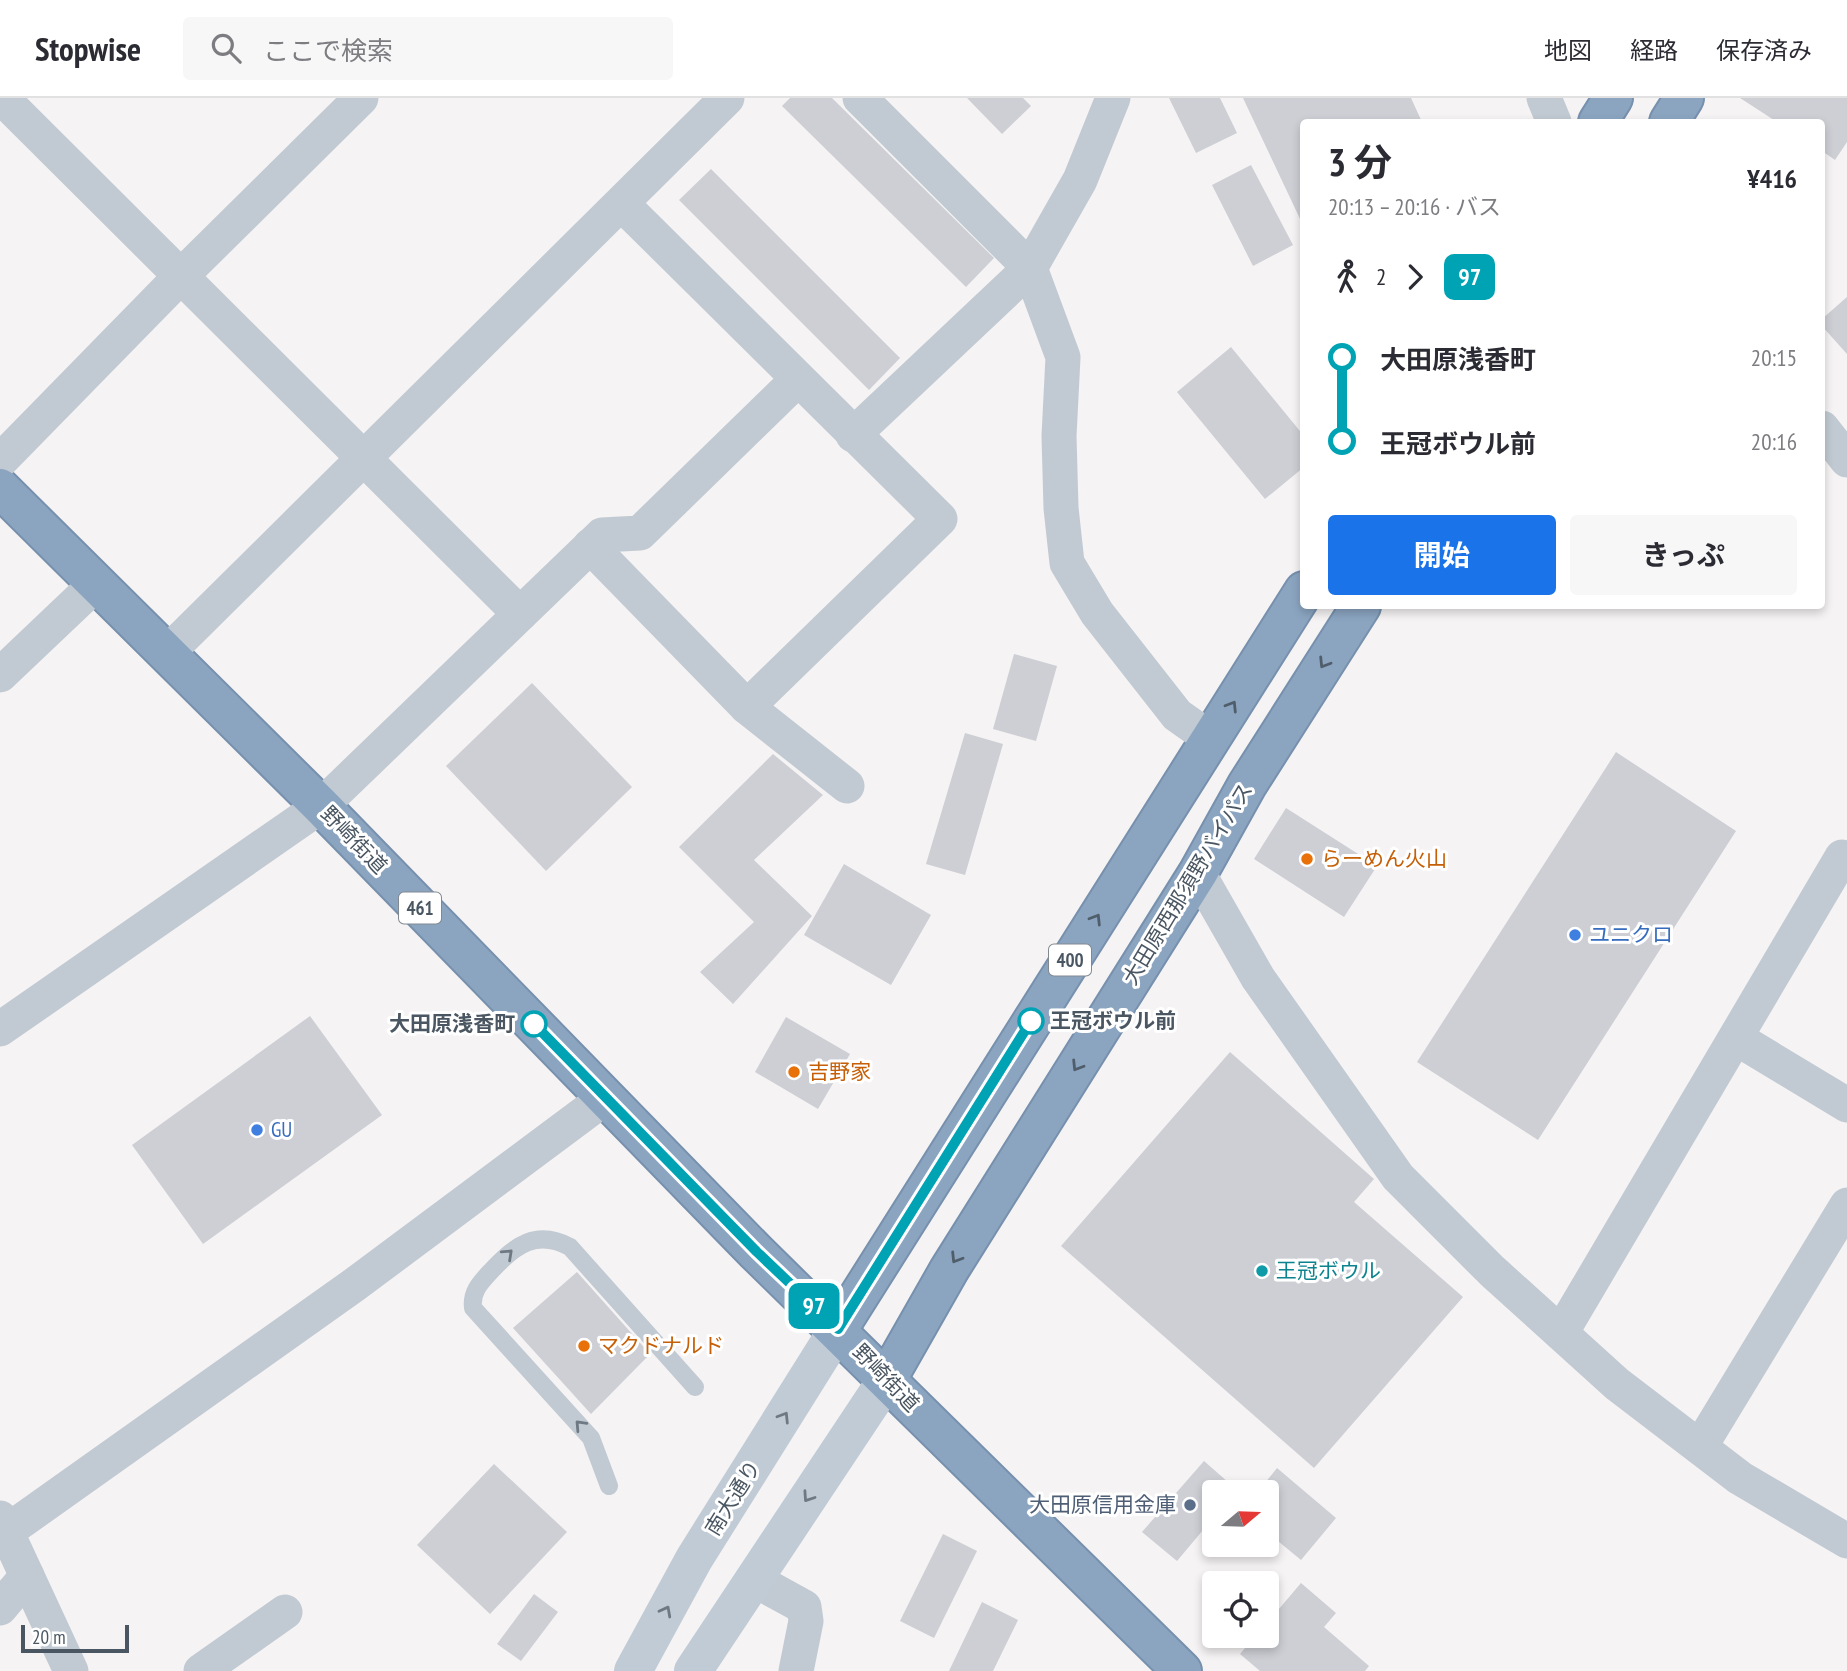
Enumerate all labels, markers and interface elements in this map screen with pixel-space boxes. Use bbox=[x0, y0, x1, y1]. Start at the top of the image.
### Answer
search box bbox=[183, 17, 673, 80]
text: Stopwise bbox=[35, 27, 141, 70]
icon: search bbox=[207, 29, 245, 67]
text: ここで検索 bbox=[263, 34, 393, 67]
text: 地図 bbox=[1544, 35, 1592, 66]
text: 経路 bbox=[1630, 35, 1678, 66]
text: 保存済み bbox=[1716, 35, 1812, 66]
text: 3 分 bbox=[1328, 137, 1392, 186]
text: ¥416 bbox=[1747, 162, 1797, 195]
text: 20:13 – 20:16 · バス bbox=[1328, 192, 1501, 221]
icon: walk bbox=[1328, 258, 1366, 296]
icon: forward bbox=[1396, 258, 1434, 296]
text: 97 bbox=[1458, 261, 1481, 292]
text: 2 bbox=[1376, 262, 1386, 291]
text: 大田原浅香町 bbox=[1380, 343, 1536, 376]
text: 20:15 bbox=[1751, 343, 1797, 372]
text: 王冠ボウル前 bbox=[1380, 427, 1536, 460]
text: 20:16 bbox=[1751, 427, 1797, 456]
button: 開始 bbox=[1328, 515, 1556, 595]
button: きっぷ bbox=[1570, 515, 1797, 595]
one-way arrow bbox=[1320, 655, 1333, 668]
one-way arrow bbox=[1223, 701, 1236, 714]
street label: 大田原西那須野バイパス bbox=[1117, 778, 1259, 990]
street label: 野崎街道 bbox=[315, 800, 393, 879]
place label: らーめん火山 bbox=[1321, 845, 1447, 872]
marker: らーめん火山 bbox=[1299, 851, 1315, 867]
road number: 461 bbox=[399, 892, 441, 923]
one-way arrow bbox=[1088, 914, 1101, 927]
place label: ユニクロ bbox=[1589, 921, 1673, 948]
marker: ユニクロ bbox=[1567, 927, 1583, 943]
road number: 400 bbox=[1049, 944, 1091, 975]
place label: 王冠ボウル前 bbox=[1050, 1007, 1176, 1034]
marker: 王冠ボウル前 bbox=[1018, 1008, 1044, 1034]
place label: 大田原浅香町 bbox=[389, 1010, 515, 1037]
marker: 大田原浅香町 bbox=[521, 1011, 547, 1037]
place label: 吉野家 bbox=[808, 1058, 871, 1085]
one-way arrow bbox=[1073, 1058, 1086, 1071]
marker: 吉野家 bbox=[786, 1064, 802, 1080]
place label: GU bbox=[271, 1116, 292, 1143]
marker: GU bbox=[249, 1122, 265, 1138]
one-way arrow bbox=[500, 1249, 513, 1262]
one-way arrow bbox=[952, 1251, 965, 1264]
place label: 王冠ボウル bbox=[1276, 1257, 1381, 1284]
marker: 王冠ボウル bbox=[1254, 1263, 1270, 1279]
line badge: 97 bbox=[782, 1283, 846, 1329]
text: 97 bbox=[803, 1290, 825, 1321]
place label: マクドナルド bbox=[598, 1332, 724, 1359]
marker: マクドナルド bbox=[576, 1338, 592, 1354]
street label: 野崎街道 bbox=[847, 1338, 925, 1417]
one-way arrow bbox=[776, 1411, 789, 1424]
one-way arrow bbox=[575, 1420, 588, 1433]
street label: 南大通り bbox=[699, 1455, 766, 1541]
north arrow bbox=[1202, 1480, 1279, 1558]
map controls bbox=[1202, 1480, 1279, 1648]
one-way arrow bbox=[804, 1489, 816, 1502]
place label: 大田原信用金庫 bbox=[1029, 1491, 1176, 1518]
marker: 大田原信用金庫 bbox=[1182, 1497, 1198, 1513]
button: locate bbox=[1202, 1571, 1279, 1648]
one-way arrow bbox=[658, 1606, 671, 1618]
scale bar bbox=[21, 1622, 130, 1654]
text: 20 m bbox=[32, 1625, 66, 1649]

